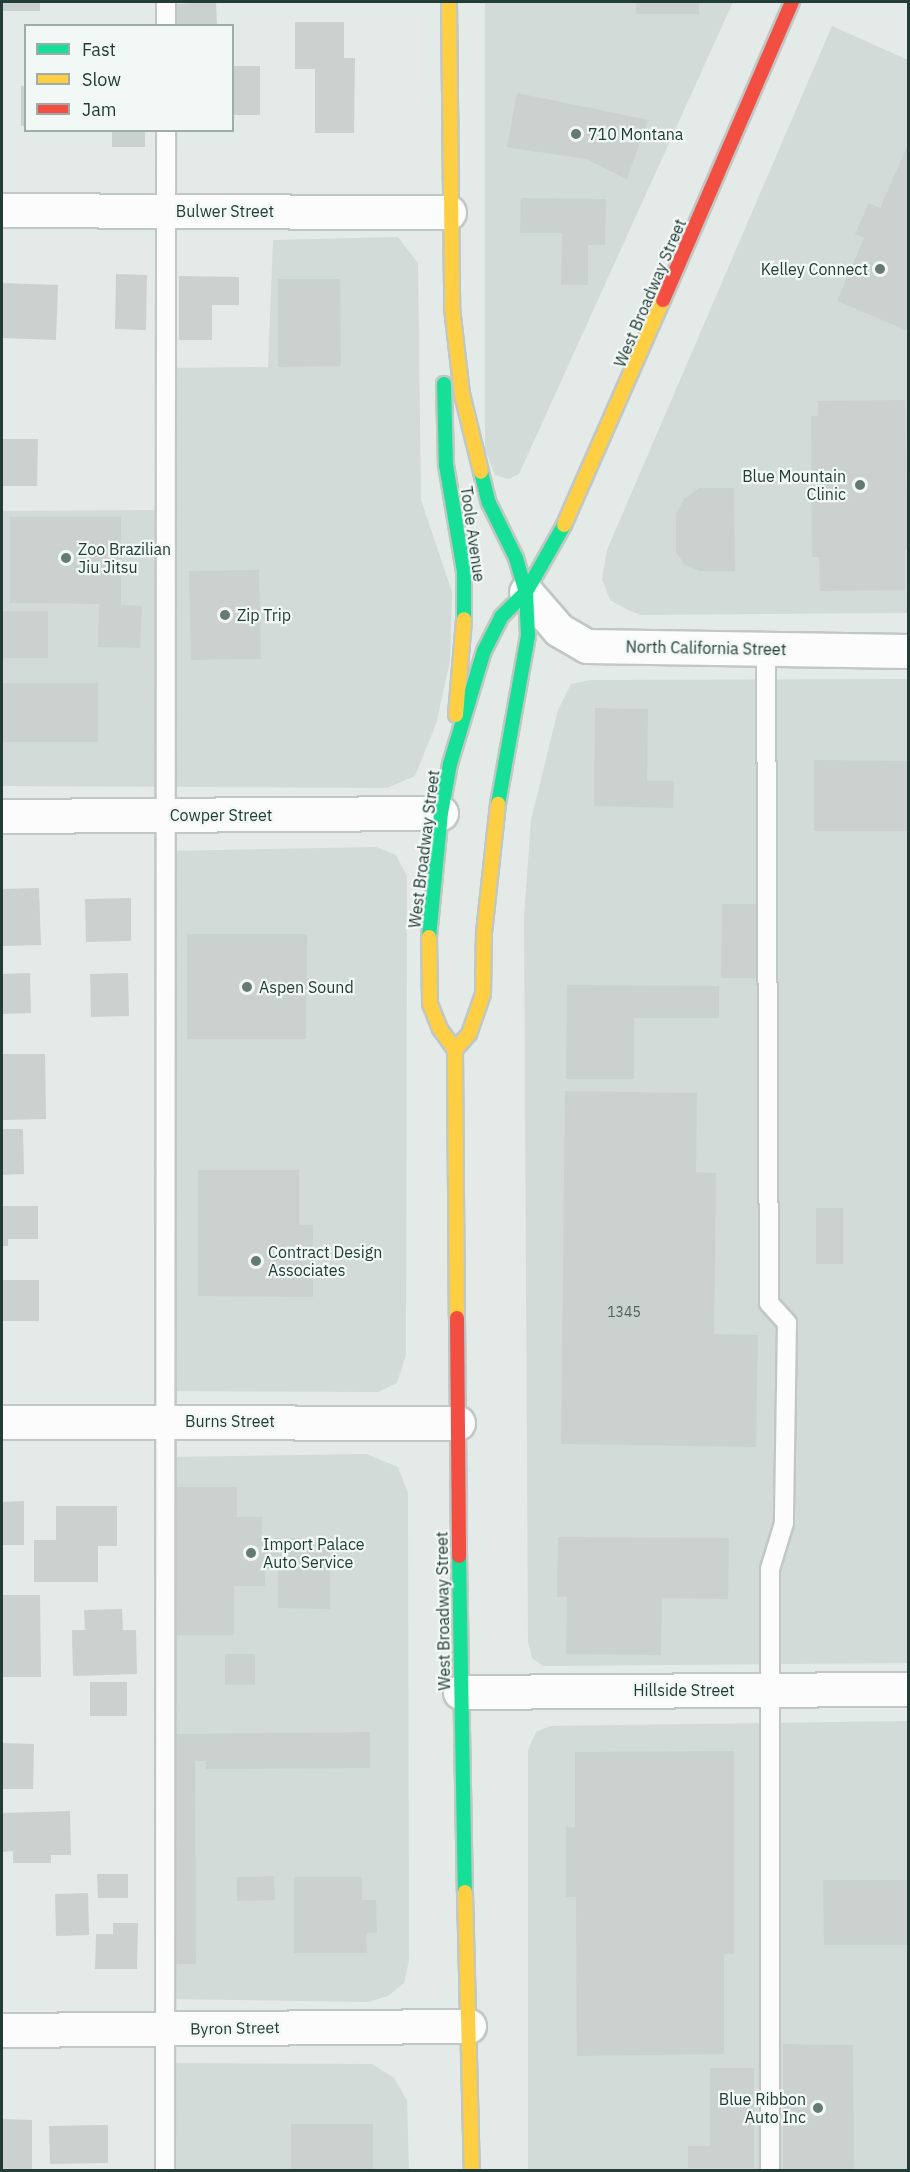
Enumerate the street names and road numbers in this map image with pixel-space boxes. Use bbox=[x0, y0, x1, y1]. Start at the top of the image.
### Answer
street label: Bulwer Street bbox=[176, 201, 274, 221]
street label: West Broadway Street bbox=[610, 216, 690, 370]
street label: Toole Avenue bbox=[457, 485, 489, 583]
street label: North California Street bbox=[625, 637, 787, 659]
street label: West Broadway Street bbox=[405, 769, 443, 929]
street label: Cowper Street bbox=[170, 805, 272, 825]
street label: Burns Street bbox=[185, 1411, 275, 1431]
street label: West Broadway Street bbox=[432, 1531, 454, 1691]
street label: Hillside Street bbox=[633, 1680, 735, 1700]
street label: Byron Street bbox=[190, 2018, 280, 2038]

